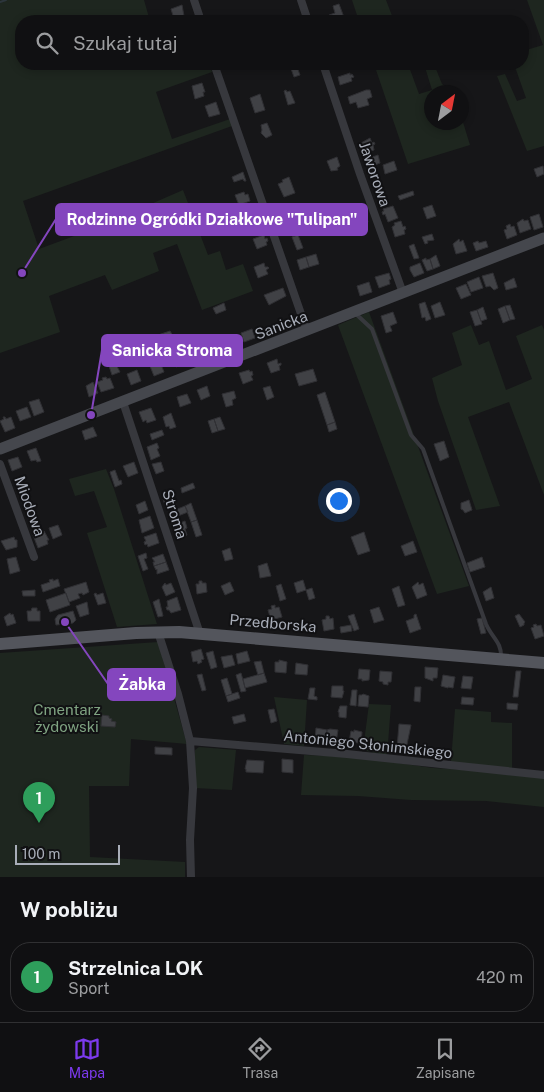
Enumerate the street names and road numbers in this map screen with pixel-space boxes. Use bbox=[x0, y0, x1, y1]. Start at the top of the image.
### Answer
street label: Jaworowa bbox=[356, 139, 394, 209]
street label: Sanicka bbox=[252, 307, 310, 343]
street label: Miodowa bbox=[11, 474, 49, 538]
street label: Stroma bbox=[159, 487, 191, 541]
street label: Przedborska bbox=[229, 611, 317, 635]
street label: Antoniego Słonimskiego bbox=[283, 727, 453, 761]

